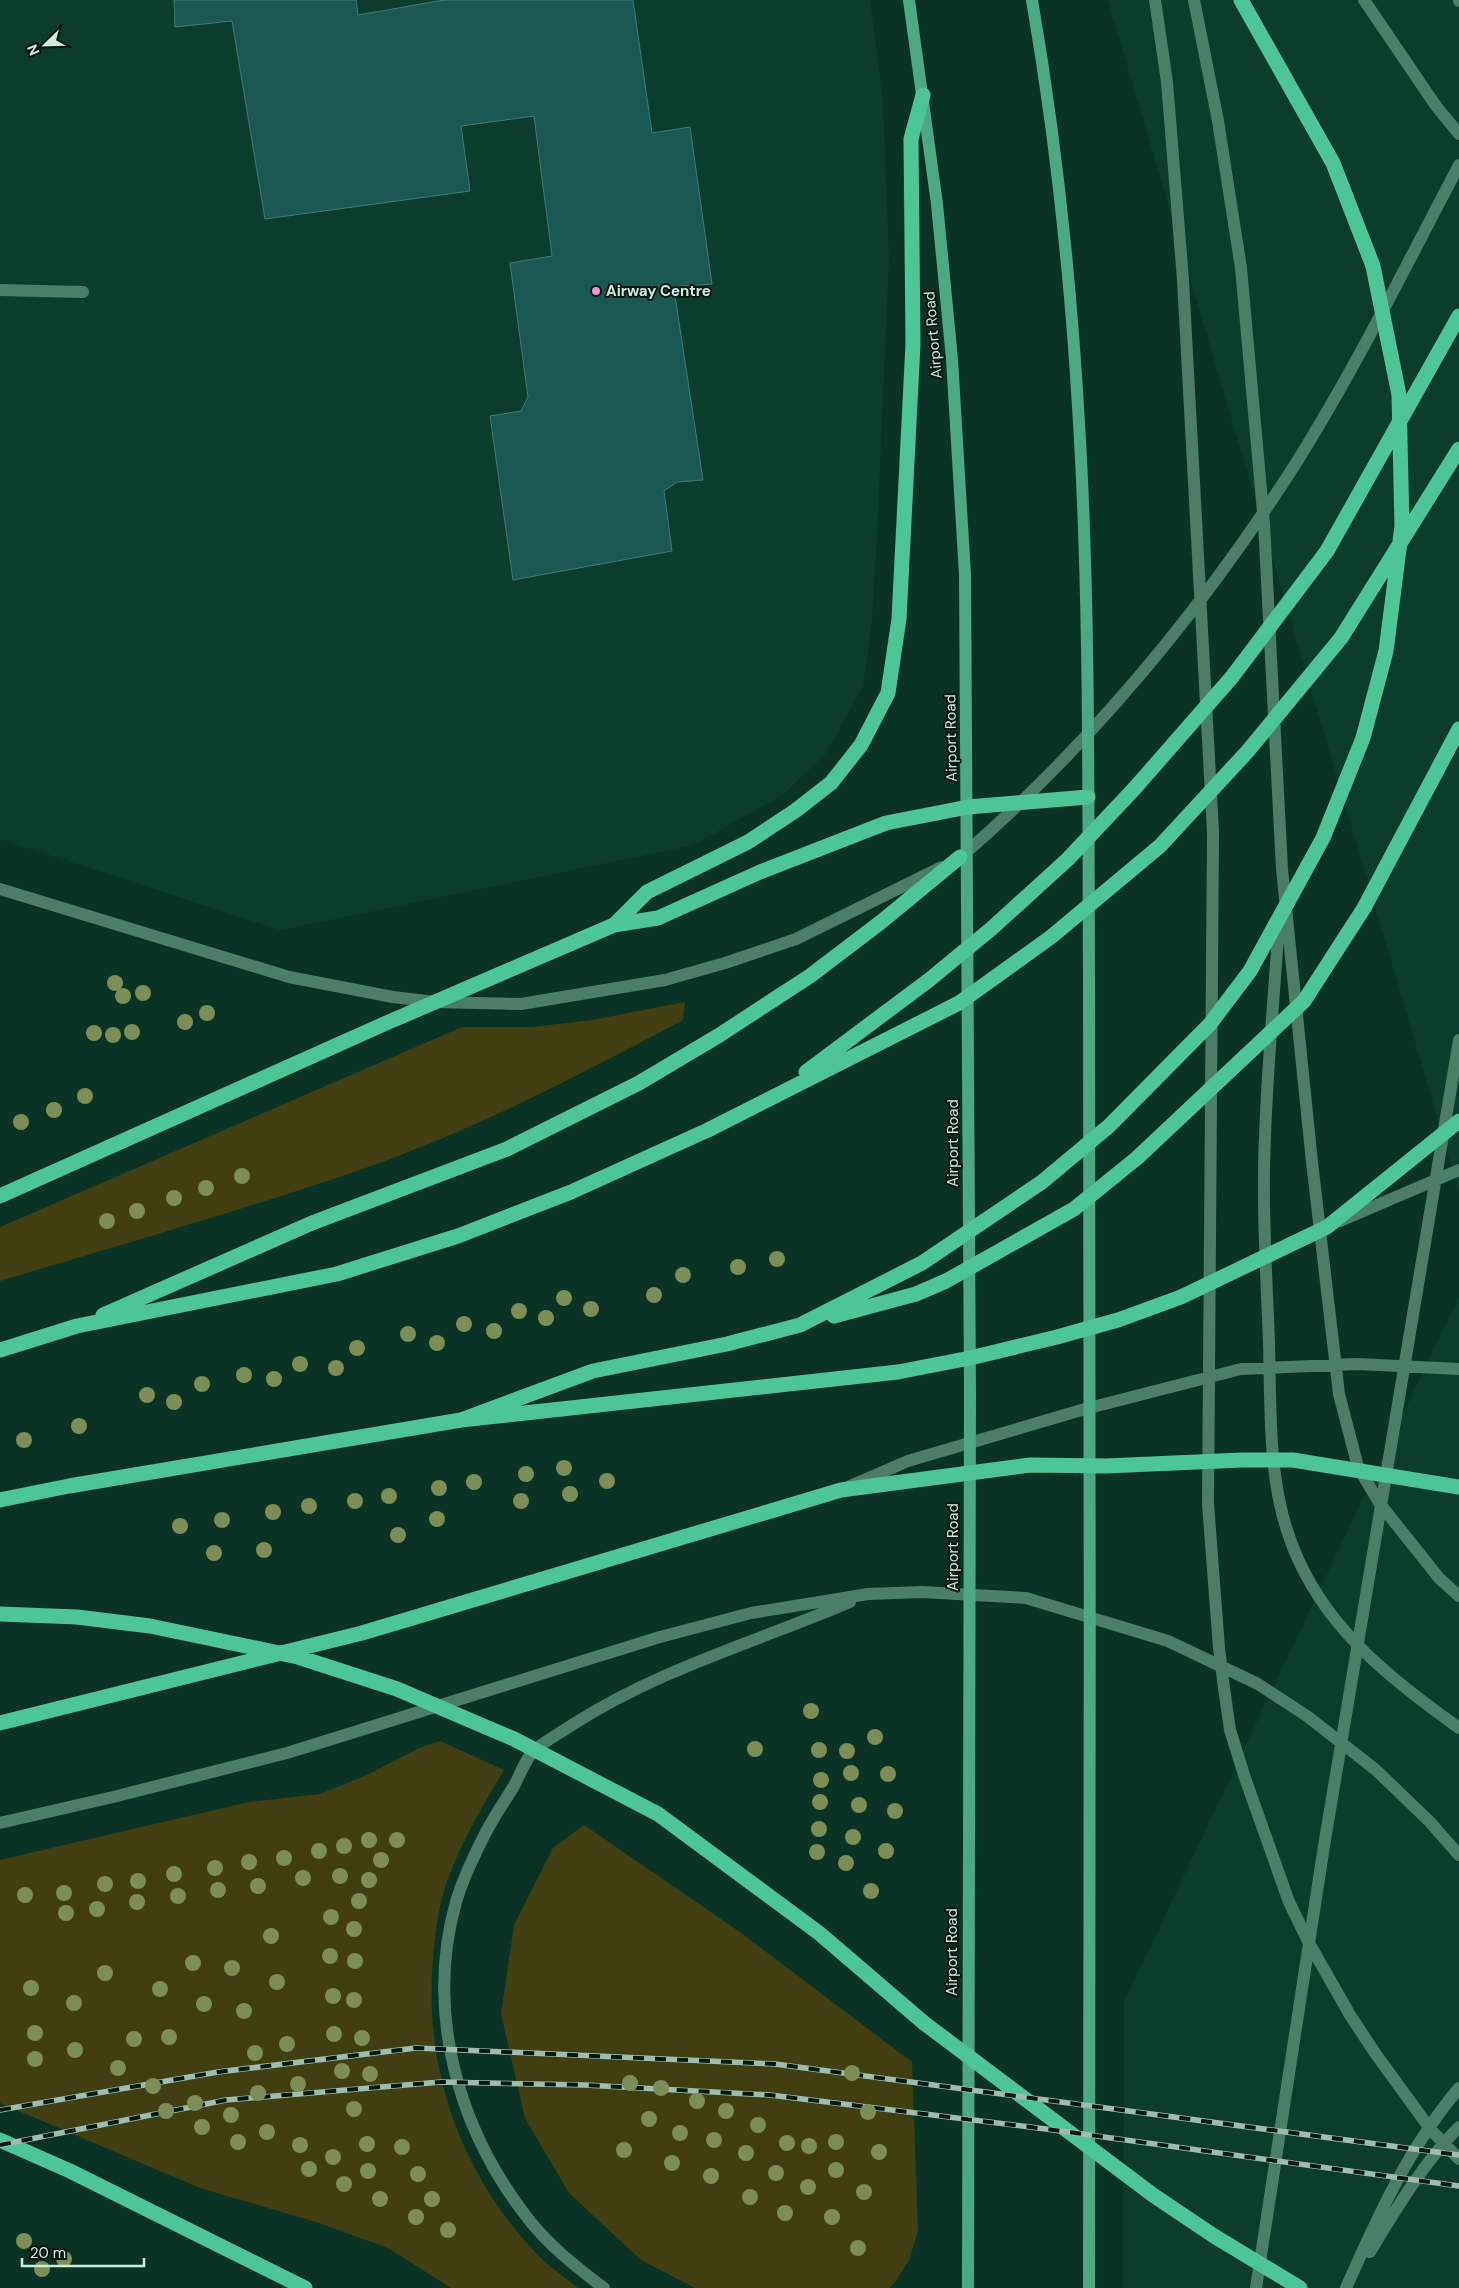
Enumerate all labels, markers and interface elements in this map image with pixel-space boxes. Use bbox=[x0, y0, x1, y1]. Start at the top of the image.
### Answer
north arrow bbox=[20, 20, 70, 70]
text: N bbox=[23, 42, 43, 58]
place label: Airway Centre bbox=[606, 281, 711, 301]
marker: Airway Centre bbox=[590, 285, 602, 297]
street label: Airport Road bbox=[919, 290, 947, 380]
street label: Airport Road bbox=[940, 694, 962, 782]
street label: Airport Road bbox=[943, 1099, 963, 1187]
street label: Airport Road bbox=[943, 1503, 963, 1591]
street label: Airport Road bbox=[942, 1908, 962, 1996]
scale bar bbox=[22, 2236, 145, 2268]
text: 20 m bbox=[30, 2243, 66, 2263]

